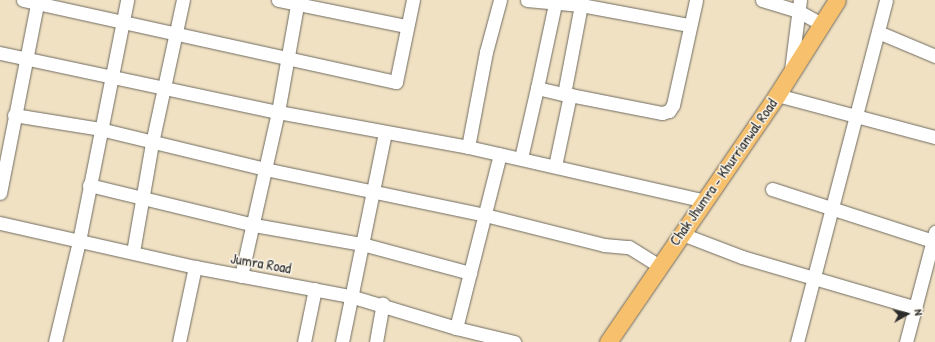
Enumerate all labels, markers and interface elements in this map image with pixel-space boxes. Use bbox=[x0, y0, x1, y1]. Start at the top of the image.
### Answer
street label: Chak Jhumra - Khurrianwal Road bbox=[665, 95, 781, 249]
street label: Jumra Road bbox=[229, 249, 293, 277]
north arrow bbox=[887, 294, 927, 334]
text: N bbox=[912, 308, 926, 316]

